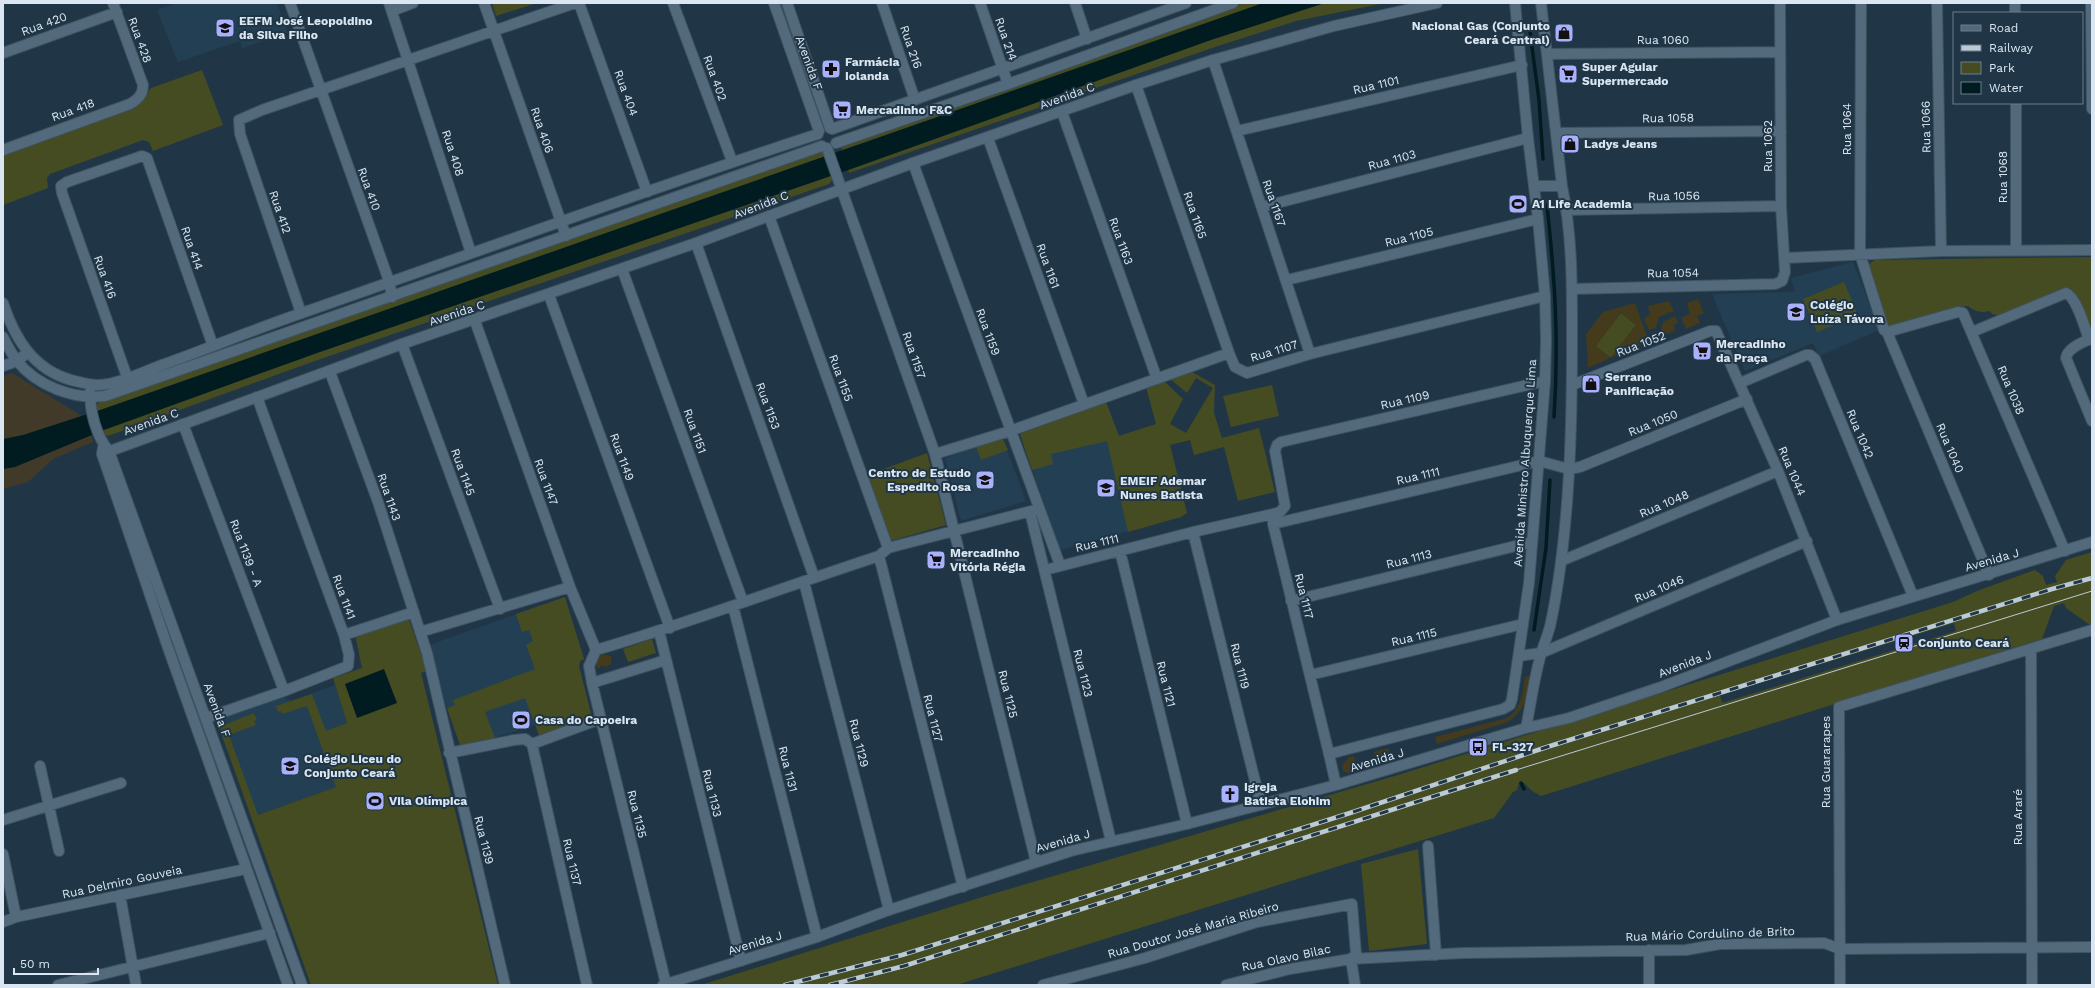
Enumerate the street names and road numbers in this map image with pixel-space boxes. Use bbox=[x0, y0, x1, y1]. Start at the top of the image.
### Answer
street label: Rua 420 bbox=[19, 9, 69, 39]
street label: Rua 428 bbox=[125, 15, 155, 65]
street label: Rua 214 bbox=[992, 16, 1020, 62]
street label: Rua 216 bbox=[897, 24, 925, 70]
street label: Rua 1060 bbox=[1637, 33, 1689, 47]
street label: Avenida F bbox=[793, 34, 825, 92]
street label: Rua 402 bbox=[700, 53, 730, 103]
street label: Rua 404 bbox=[611, 68, 641, 118]
street label: Rua 1101 bbox=[1351, 73, 1401, 97]
street label: Avenida C bbox=[1038, 80, 1096, 112]
street label: Rua 418 bbox=[49, 96, 97, 124]
street label: Rua 1066 bbox=[1919, 101, 1933, 153]
street label: Rua 1064 bbox=[1840, 103, 1854, 155]
street label: Rua 406 bbox=[528, 105, 556, 155]
street label: Rua 1058 bbox=[1642, 111, 1694, 125]
street label: Rua 1062 bbox=[1761, 120, 1775, 172]
street label: Rua 408 bbox=[439, 128, 467, 178]
street label: Rua 1103 bbox=[1366, 147, 1418, 173]
street label: Rua 1068 bbox=[1996, 151, 2010, 203]
street label: Rua 410 bbox=[355, 165, 383, 213]
street label: Rua 1167 bbox=[1259, 178, 1289, 229]
street label: Avenida C bbox=[732, 188, 790, 222]
street label: Rua 412 bbox=[266, 189, 294, 235]
street label: Rua 1165 bbox=[1180, 189, 1210, 241]
street label: Rua 1056 bbox=[1648, 189, 1700, 203]
street label: Rua 1163 bbox=[1106, 215, 1136, 267]
street label: Rua 414 bbox=[178, 224, 206, 272]
street label: Rua 1105 bbox=[1383, 224, 1435, 250]
street label: Rua 1161 bbox=[1033, 242, 1063, 290]
street label: Rua 416 bbox=[91, 253, 119, 301]
street label: Rua 1054 bbox=[1647, 266, 1699, 280]
street label: Avenida C bbox=[427, 297, 487, 329]
street label: Rua 1159 bbox=[973, 306, 1003, 358]
street label: Rua 1052 bbox=[1614, 328, 1668, 360]
street label: Rua 1157 bbox=[899, 330, 929, 381]
street label: Rua 1107 bbox=[1249, 337, 1300, 365]
street label: Rua 1155 bbox=[826, 353, 856, 403]
street label: Avenida Ministro Albuquerque Lima bbox=[1511, 359, 1539, 567]
street label: Rua 1038 bbox=[1994, 363, 2028, 417]
street label: Rua 1153 bbox=[753, 381, 783, 431]
street label: Rua 1109 bbox=[1379, 388, 1431, 412]
street label: Avenida C bbox=[122, 406, 180, 438]
street label: Rua 1151 bbox=[680, 407, 710, 455]
street label: Rua 1050 bbox=[1626, 407, 1680, 439]
street label: Rua 1042 bbox=[1843, 407, 1877, 461]
street label: Rua 1040 bbox=[1933, 421, 1967, 475]
street label: Rua 1149 bbox=[607, 431, 637, 483]
street label: Rua 1044 bbox=[1775, 444, 1809, 498]
street label: Rua 1145 bbox=[448, 446, 478, 498]
street label: Rua 1147 bbox=[531, 457, 561, 507]
street label: Rua 1111 bbox=[1395, 464, 1441, 488]
street label: Rua 1143 bbox=[374, 471, 404, 523]
street label: Rua 1048 bbox=[1637, 487, 1691, 521]
street label: Rua 1139 - A bbox=[227, 517, 265, 589]
street label: Rua 1111 bbox=[1074, 531, 1120, 555]
street label: Avenida J bbox=[1963, 546, 2021, 574]
street label: Rua 1113 bbox=[1385, 547, 1433, 571]
street label: Rua 1117 bbox=[1292, 572, 1316, 620]
street label: Rua 1046 bbox=[1632, 572, 1686, 606]
street label: Rua 1141 bbox=[329, 573, 359, 621]
street label: Rua 1115 bbox=[1390, 625, 1438, 649]
street label: Rua 1119 bbox=[1228, 641, 1252, 691]
street label: Avenida J bbox=[1656, 647, 1714, 681]
street label: Rua 1123 bbox=[1070, 648, 1096, 698]
street label: Rua 1121 bbox=[1154, 660, 1178, 708]
street label: Rua 1125 bbox=[995, 669, 1021, 719]
street label: Avenida F bbox=[201, 681, 233, 739]
street label: Rua 1127 bbox=[920, 693, 946, 743]
street label: Rua Guararapes bbox=[1819, 716, 1833, 808]
street label: Rua 1129 bbox=[846, 717, 872, 769]
street label: Rua 1131 bbox=[776, 745, 800, 793]
street label: Avenida J bbox=[1348, 745, 1406, 775]
street label: Rua 1133 bbox=[699, 768, 725, 818]
street label: Rua 1135 bbox=[624, 789, 650, 839]
street label: Rua Araré bbox=[2011, 789, 2025, 845]
street label: Rua 1139 bbox=[471, 814, 497, 866]
street label: Avenida J bbox=[1034, 827, 1092, 855]
street label: Rua 1137 bbox=[560, 837, 584, 887]
street label: Rua Delmiro Gouveia bbox=[61, 862, 183, 902]
street label: Rua Doutor José Maria Ribeiro bbox=[1106, 899, 1280, 961]
street label: Rua Mário Cordulino de Brito bbox=[1625, 924, 1795, 944]
street label: Avenida J bbox=[726, 928, 784, 958]
street label: Rua Olavo Bilac bbox=[1240, 942, 1332, 974]

